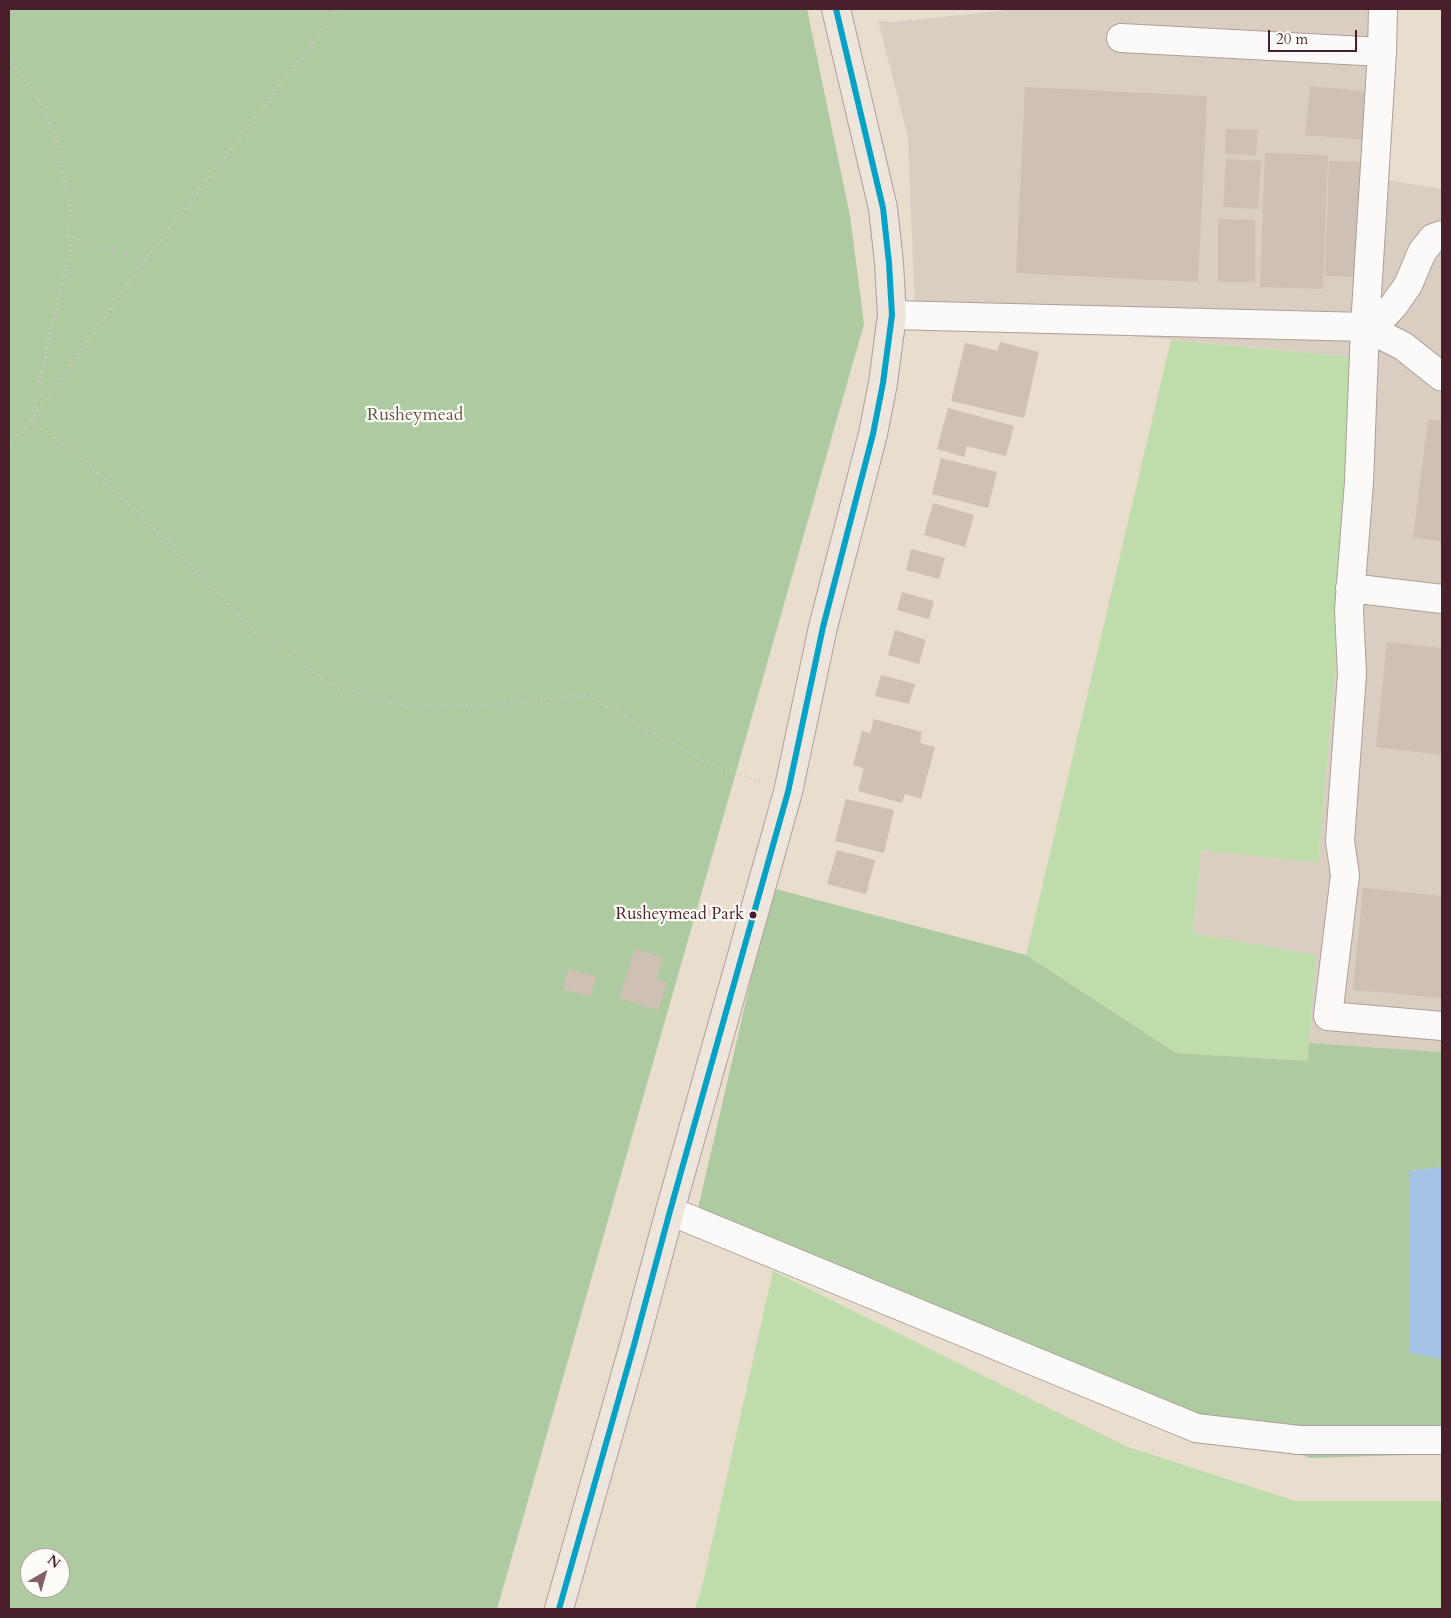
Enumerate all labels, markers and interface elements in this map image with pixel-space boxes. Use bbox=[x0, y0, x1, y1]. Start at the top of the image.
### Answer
scale bar bbox=[1271, 20, 1360, 52]
text: 20 m bbox=[1276, 29, 1308, 49]
park label: Rusheymead bbox=[367, 405, 463, 427]
place label: Rusheymead Park bbox=[615, 905, 744, 925]
marker: Rusheymead Park bbox=[748, 910, 758, 920]
north arrow bbox=[20, 1548, 70, 1598]
text: N bbox=[43, 1550, 65, 1573]

